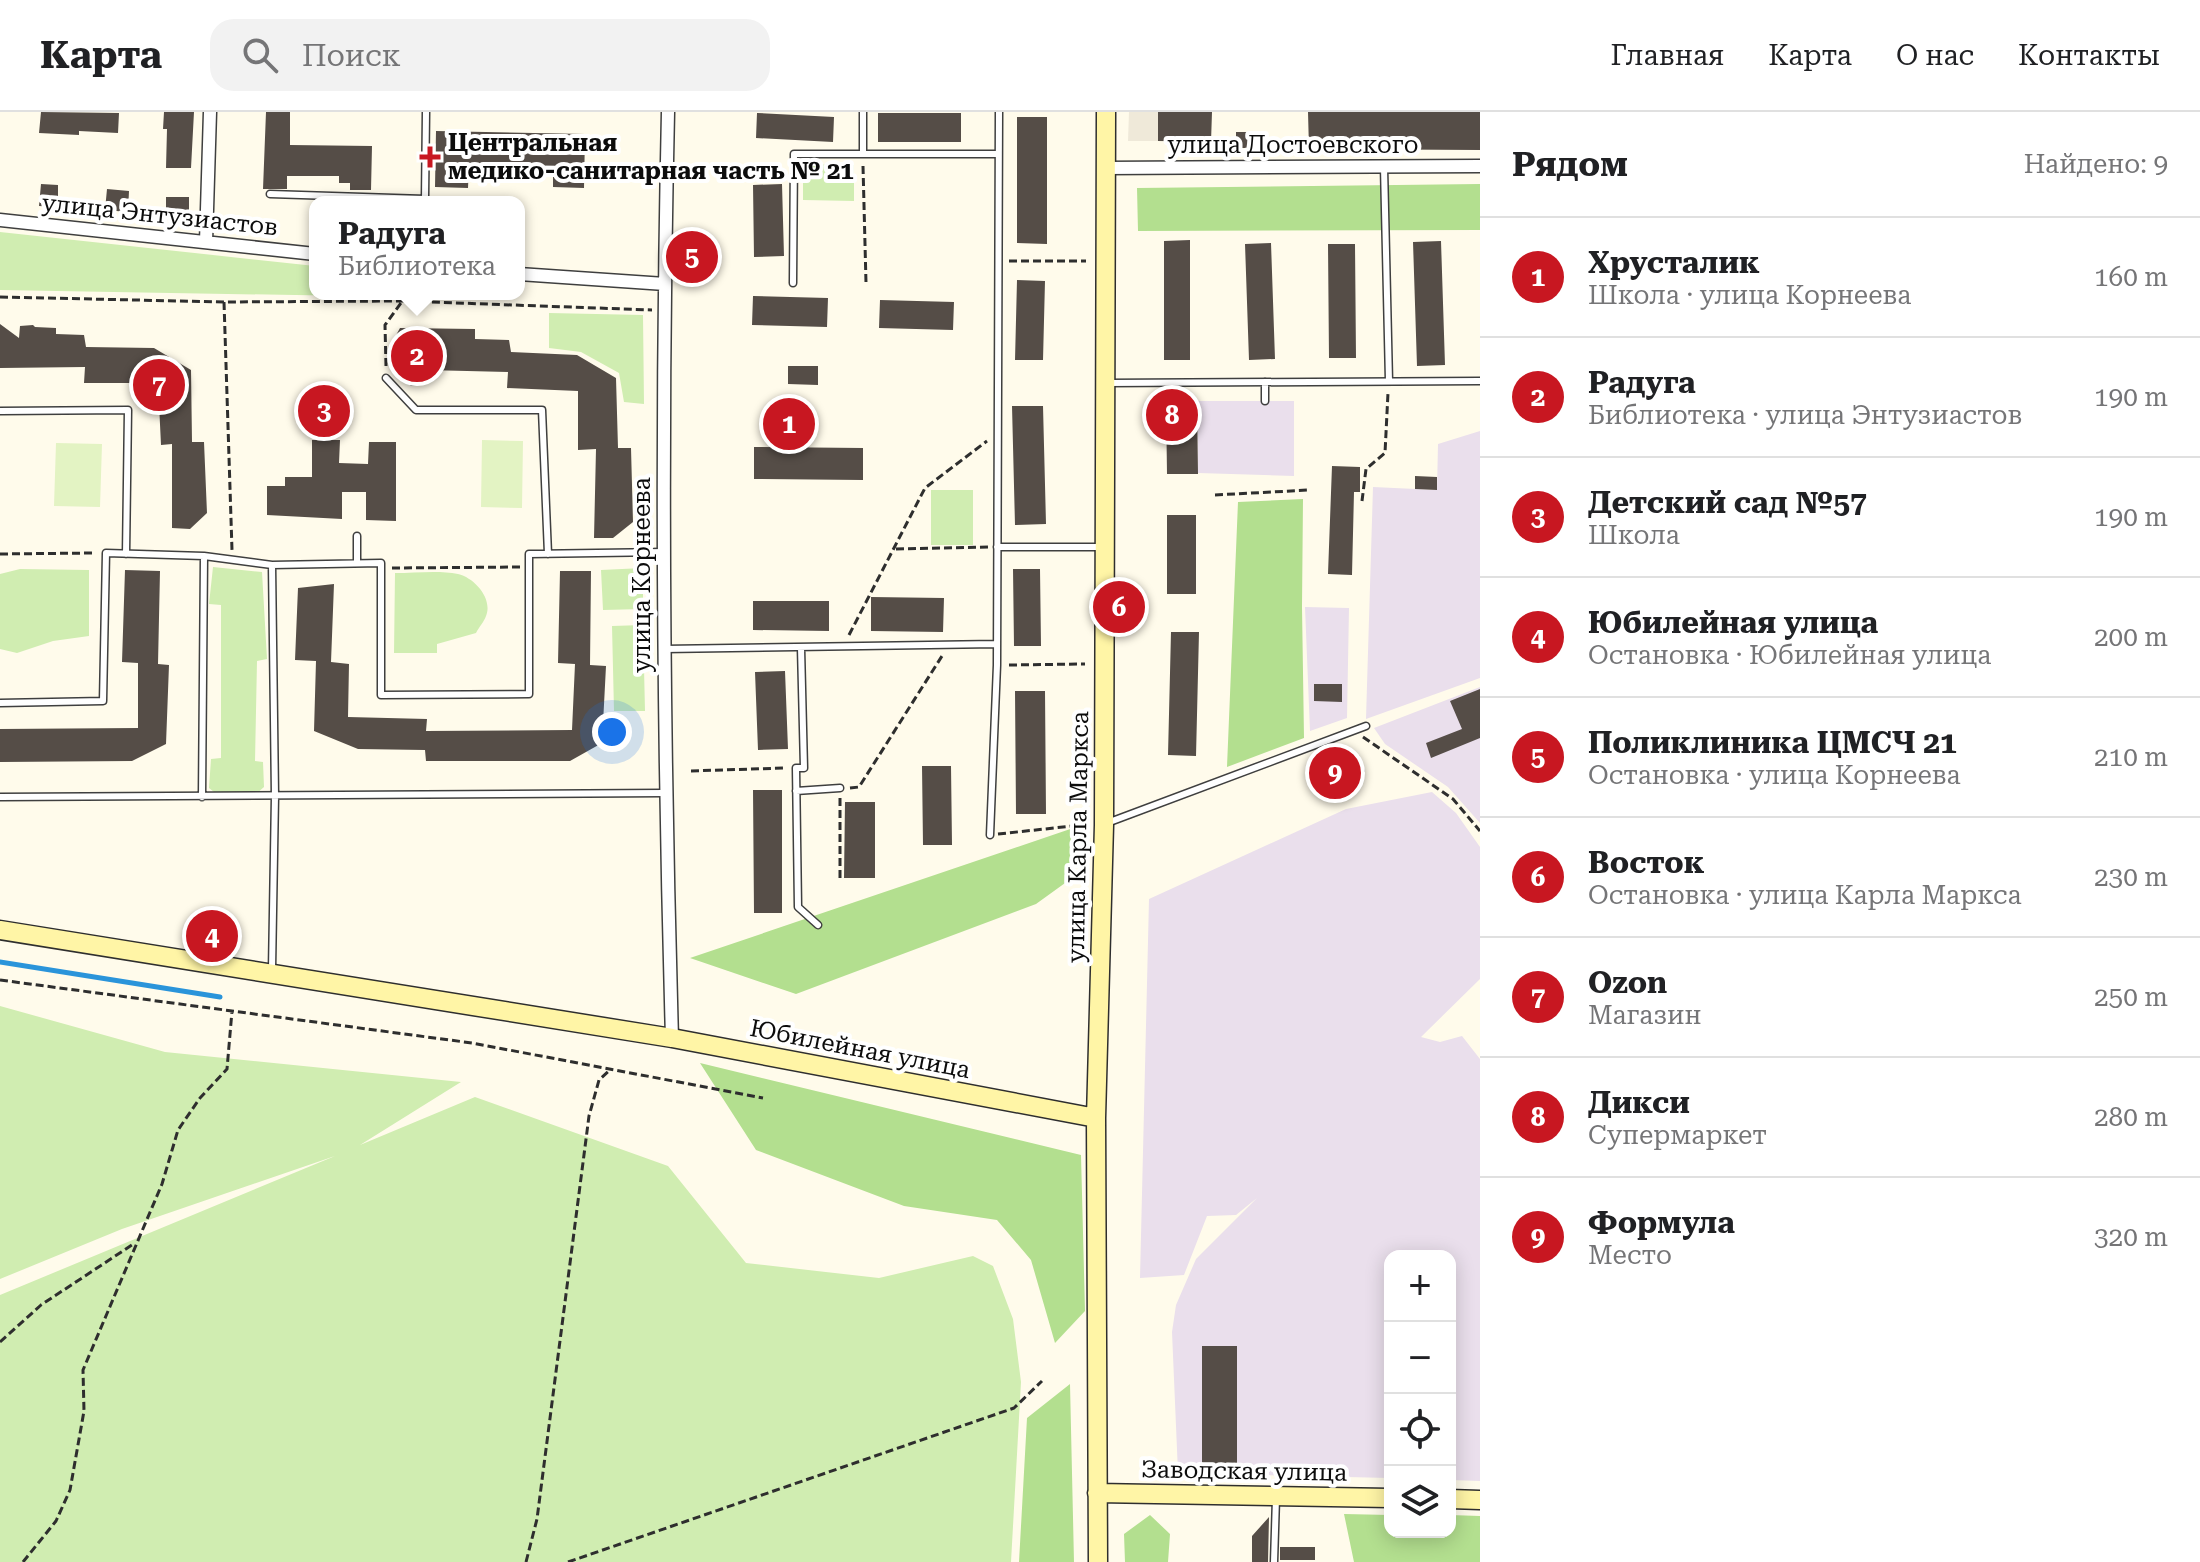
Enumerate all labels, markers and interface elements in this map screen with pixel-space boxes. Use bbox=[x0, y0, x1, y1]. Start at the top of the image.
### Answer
search box bbox=[210, 19, 770, 91]
text: Карта bbox=[40, 33, 162, 77]
icon: search bbox=[238, 33, 282, 77]
text: Поиск bbox=[302, 38, 401, 73]
text: Главная bbox=[1610, 39, 1724, 72]
text: Карта bbox=[1768, 39, 1852, 72]
text: О нас bbox=[1896, 39, 1974, 72]
text: Контакты bbox=[2018, 39, 2160, 72]
place label: Центральная медико-санитарная часть № 21 bbox=[448, 129, 854, 185]
street label: улица Достоевского bbox=[1168, 131, 1418, 159]
text: Рядом bbox=[1512, 144, 1628, 184]
marker: Центральная медико-санитарная часть № 21 bbox=[419, 146, 441, 168]
text: Найдено: 9 bbox=[2024, 149, 2168, 179]
street label: улица Энтузиастов bbox=[41, 189, 279, 241]
popup bbox=[309, 196, 525, 300]
text: Радуга bbox=[338, 216, 446, 251]
pin: 5 bbox=[666, 227, 718, 287]
text: Хрусталик bbox=[1588, 245, 1760, 280]
text: Библиотека bbox=[338, 251, 496, 281]
text: 1 bbox=[1531, 262, 1545, 292]
text: 160 m bbox=[2094, 262, 2168, 292]
text: Школа · улица Корнеева bbox=[1588, 280, 1911, 310]
pin: 2 bbox=[391, 326, 443, 386]
pin: 7 bbox=[133, 355, 185, 415]
text: Радуга bbox=[1588, 365, 1696, 400]
pin: 3 bbox=[298, 381, 350, 441]
text: 2 bbox=[1531, 382, 1545, 412]
text: 190 m bbox=[2094, 382, 2168, 412]
pin: 8 bbox=[1146, 385, 1198, 445]
pin: 1 bbox=[763, 394, 815, 454]
text: Библиотека · улица Энтузиастов bbox=[1588, 400, 2022, 430]
street label: улица Корнеева bbox=[628, 477, 656, 673]
text: Детский сад №57 bbox=[1588, 485, 1867, 520]
text: 3 bbox=[1531, 502, 1545, 532]
text: 190 m bbox=[2094, 502, 2168, 532]
text: Школа bbox=[1588, 520, 1680, 550]
pin: 6 bbox=[1093, 577, 1145, 637]
text: Юбилейная улица bbox=[1588, 605, 1878, 640]
text: 4 bbox=[1531, 622, 1545, 652]
text: 200 m bbox=[2094, 622, 2168, 652]
text: Остановка · Юбилейная улица bbox=[1588, 640, 1991, 670]
street label: улица Карла Маркса bbox=[1062, 711, 1094, 963]
your location bbox=[592, 712, 632, 752]
text: Поликлиника ЦМСЧ 21 bbox=[1588, 725, 1957, 760]
text: 5 bbox=[1531, 742, 1545, 772]
text: 210 m bbox=[2094, 742, 2168, 772]
pin: 9 bbox=[1309, 743, 1361, 803]
text: Остановка · улица Корнеева bbox=[1588, 760, 1961, 790]
text: Восток bbox=[1588, 845, 1704, 880]
text: 6 bbox=[1531, 862, 1545, 892]
text: 230 m bbox=[2094, 862, 2168, 892]
text: Остановка · улица Карла Маркса bbox=[1588, 880, 2022, 910]
pin: 4 bbox=[186, 906, 238, 966]
text: Ozon bbox=[1588, 965, 1667, 1000]
text: 7 bbox=[1531, 982, 1545, 1012]
text: 250 m bbox=[2094, 982, 2168, 1012]
text: Магазин bbox=[1588, 1000, 1701, 1030]
street label: Юбилейная улица bbox=[748, 1014, 972, 1084]
text: Дикси bbox=[1588, 1085, 1690, 1120]
text: 8 bbox=[1531, 1102, 1545, 1132]
text: 280 m bbox=[2094, 1102, 2168, 1132]
text: Супермаркет bbox=[1588, 1120, 1767, 1150]
text: Формула bbox=[1588, 1205, 1735, 1240]
text: 9 bbox=[1531, 1222, 1545, 1252]
text: 320 m bbox=[2094, 1222, 2168, 1252]
text: Место bbox=[1588, 1240, 1672, 1270]
map controls bbox=[1384, 1250, 1456, 1538]
button: + bbox=[1384, 1250, 1456, 1322]
button: − bbox=[1384, 1322, 1456, 1394]
button: locate bbox=[1384, 1394, 1456, 1466]
street label: Заводская улица bbox=[1141, 1455, 1347, 1487]
button: layers bbox=[1384, 1466, 1456, 1538]

